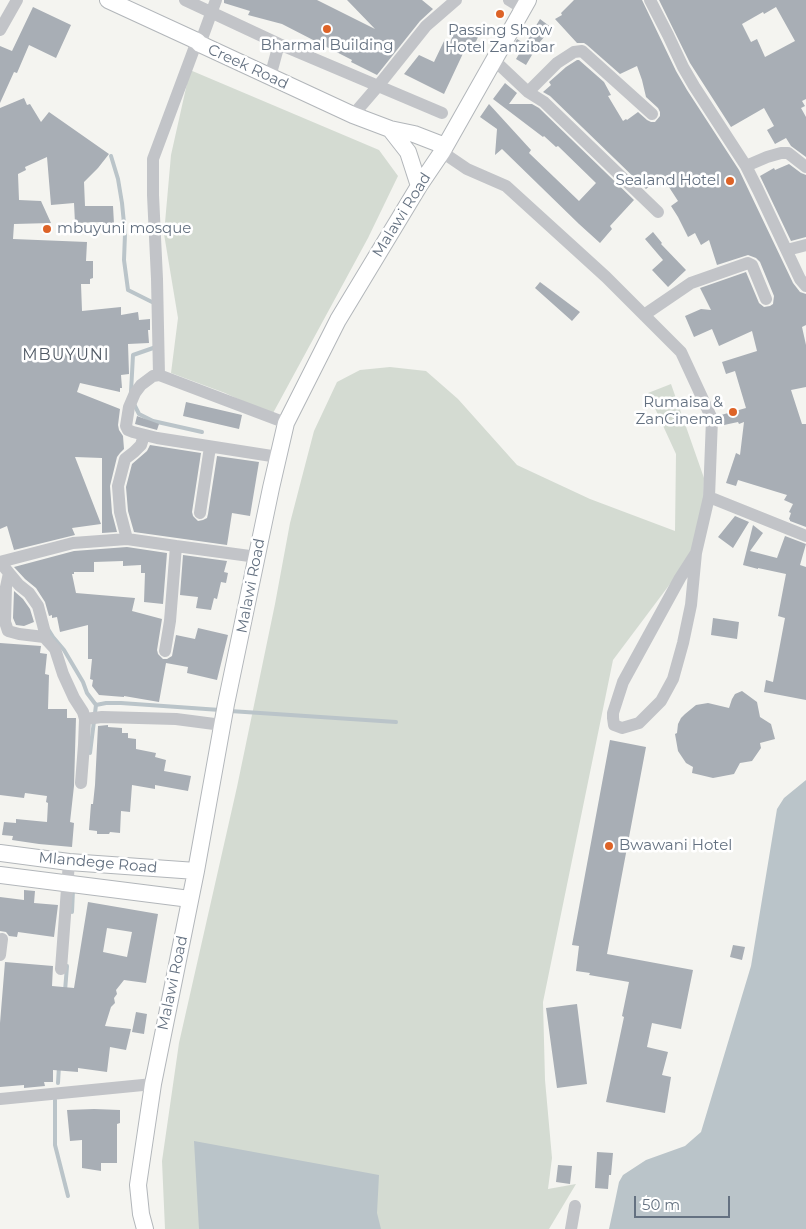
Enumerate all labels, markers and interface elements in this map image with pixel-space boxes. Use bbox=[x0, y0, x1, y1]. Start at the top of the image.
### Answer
marker: Passing Show Hotel Zanzibar bbox=[494, 8, 506, 20]
place label: Passing Show Hotel Zanzibar bbox=[445, 22, 555, 57]
marker: Bharmal Building bbox=[321, 23, 333, 35]
place label: Bharmal Building bbox=[260, 37, 394, 55]
street label: Creek Road bbox=[205, 41, 291, 93]
street label: Malawi Road bbox=[369, 169, 435, 261]
place label: Sealand Hotel bbox=[615, 172, 720, 190]
marker: Sealand Hotel bbox=[724, 175, 736, 187]
place label: mbuyuni mosque bbox=[57, 220, 191, 238]
marker: mbuyuni mosque bbox=[41, 223, 53, 235]
district label: MBUYUNI bbox=[21, 345, 111, 365]
place label: Rumaisa & ZanCinema bbox=[636, 394, 723, 429]
marker: Rumaisa & ZanCinema bbox=[727, 406, 739, 418]
street label: Malawi Road bbox=[233, 537, 269, 635]
place label: Bwawani Hotel bbox=[619, 837, 732, 855]
marker: Bwawani Hotel bbox=[603, 840, 615, 852]
street label: Mlandege Road bbox=[38, 849, 158, 877]
street label: Malawi Road bbox=[154, 934, 192, 1032]
scale bar bbox=[636, 1186, 732, 1218]
text: 50 m bbox=[642, 1195, 680, 1214]

